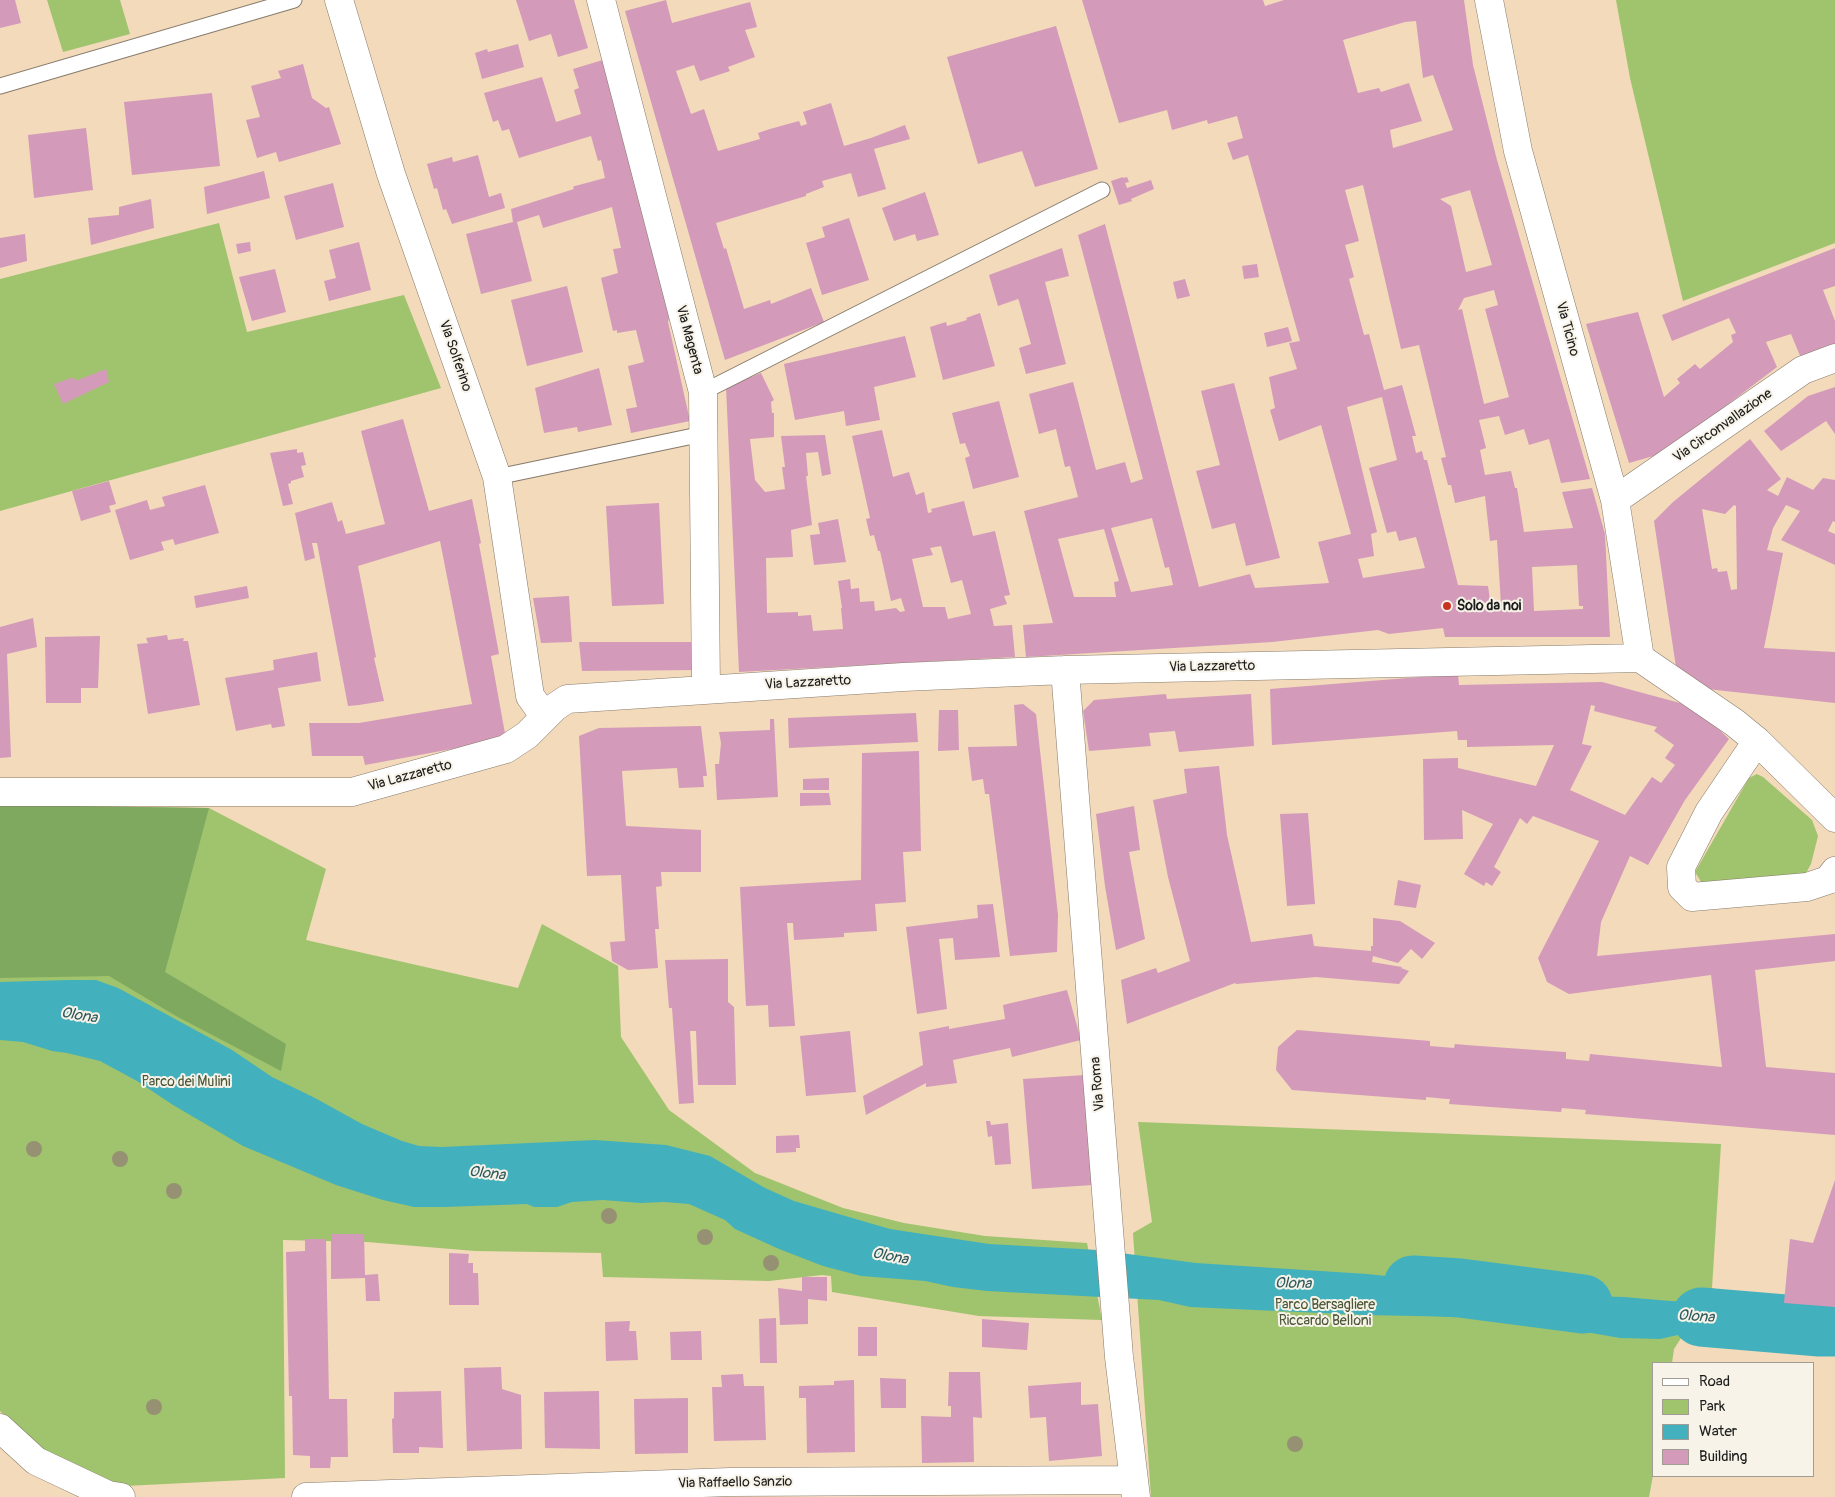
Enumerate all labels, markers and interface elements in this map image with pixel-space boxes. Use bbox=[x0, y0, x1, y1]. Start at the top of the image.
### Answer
street label: Via Ticino bbox=[1552, 300, 1582, 358]
street label: Via Magenta bbox=[672, 304, 706, 376]
street label: Via Solferino bbox=[435, 318, 475, 394]
street label: Via Circonvallazione bbox=[1670, 386, 1776, 466]
place label: Solo da noi bbox=[1457, 598, 1521, 614]
marker: Solo da noi bbox=[1441, 600, 1453, 612]
street label: Via Lazzaretto bbox=[1169, 658, 1255, 676]
street label: Via Lazzaretto bbox=[764, 672, 852, 694]
street label: Via Lazzaretto bbox=[366, 757, 454, 795]
water label: Olona bbox=[60, 1004, 98, 1028]
street label: Via Roma bbox=[1087, 1056, 1109, 1112]
park label: Parco dei Mulini bbox=[142, 1074, 230, 1090]
water label: Olona bbox=[468, 1163, 506, 1185]
water label: Olona bbox=[870, 1245, 910, 1269]
water label: Olona bbox=[1275, 1275, 1311, 1293]
park label: Parco Bersagliere Riccardo Belloni bbox=[1275, 1297, 1375, 1330]
water label: Olona bbox=[1677, 1307, 1715, 1327]
legend bbox=[1652, 1362, 1815, 1477]
text: Road bbox=[1699, 1372, 1730, 1391]
text: Park bbox=[1699, 1397, 1725, 1416]
text: Water bbox=[1699, 1422, 1737, 1441]
text: Building bbox=[1699, 1447, 1747, 1466]
street label: Via Raffaello Sanzio bbox=[678, 1474, 792, 1492]

